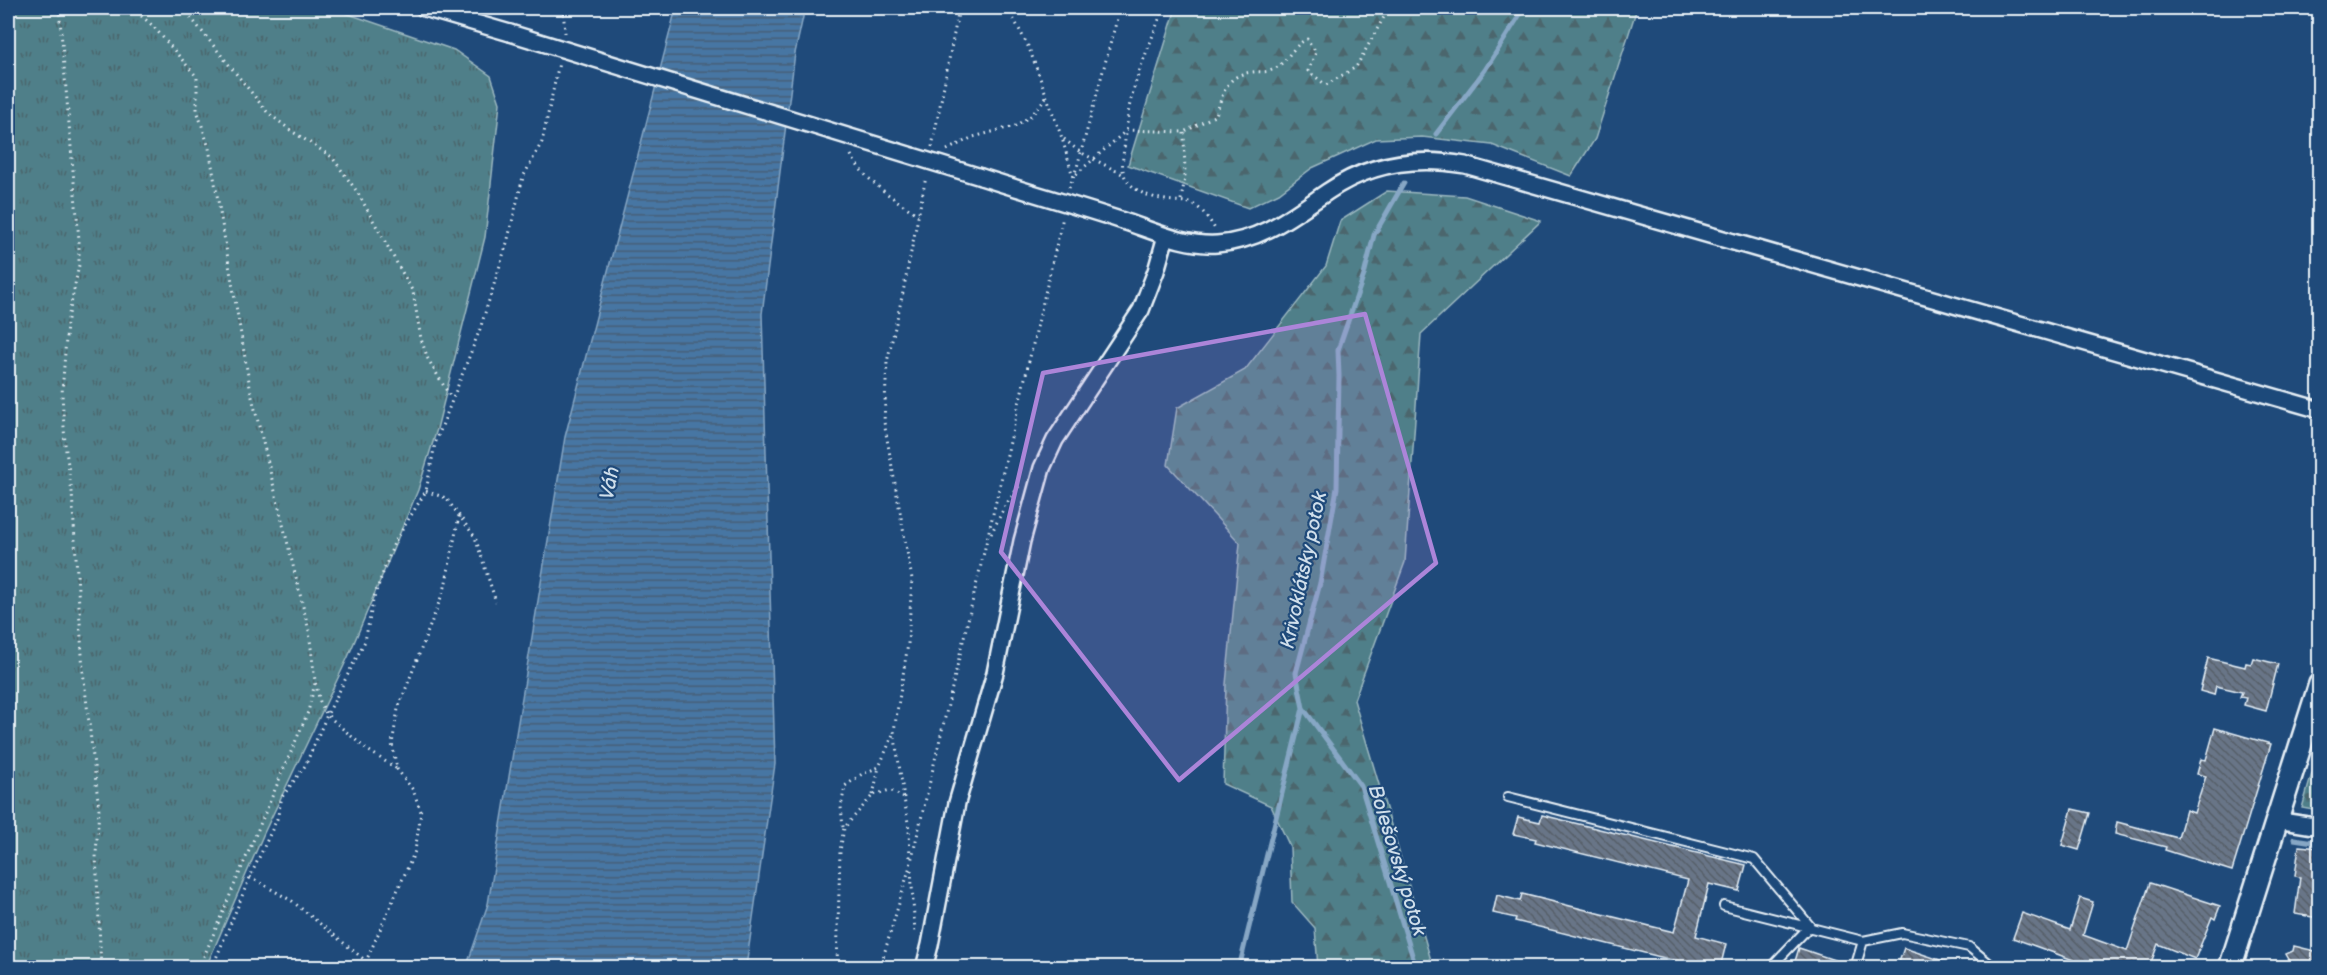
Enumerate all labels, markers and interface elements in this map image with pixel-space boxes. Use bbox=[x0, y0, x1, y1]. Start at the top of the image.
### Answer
water label: Váh bbox=[595, 464, 625, 502]
water label: Krivoklátsky potok bbox=[1276, 488, 1333, 651]
water label: Bolešovský potok bbox=[1363, 782, 1432, 940]

